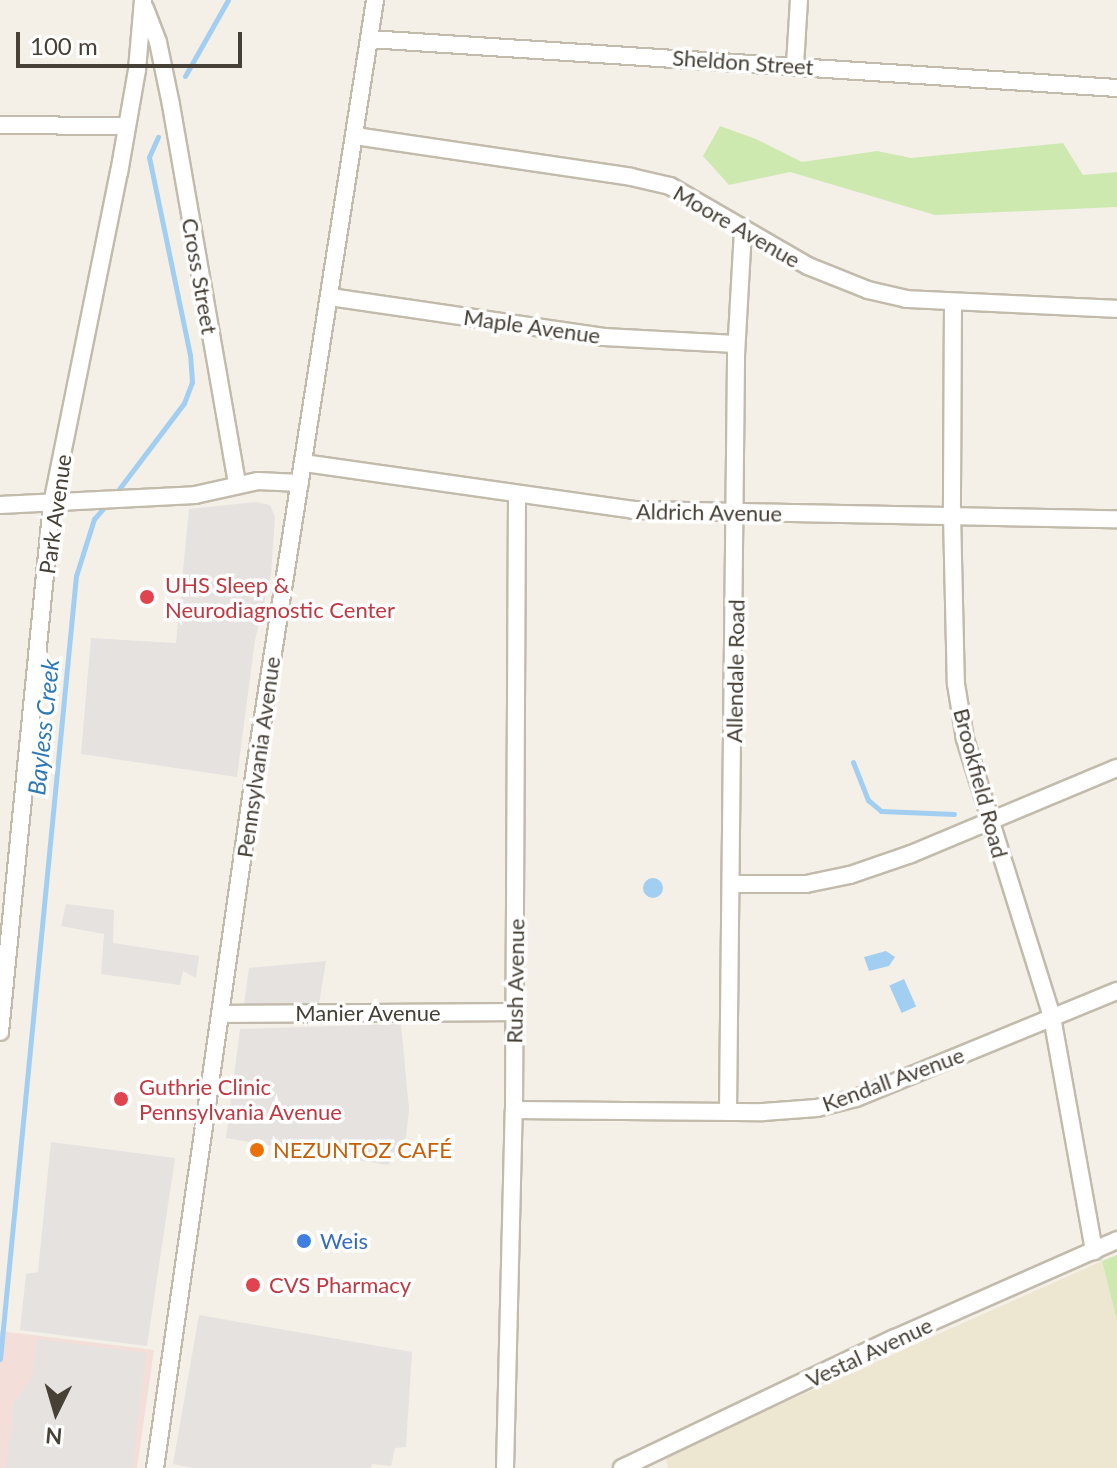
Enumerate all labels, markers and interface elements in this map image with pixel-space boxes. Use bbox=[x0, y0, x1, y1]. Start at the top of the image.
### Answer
scale bar bbox=[20, 16, 246, 66]
text: 100 m bbox=[30, 31, 98, 60]
street label: Sheldon Street bbox=[672, 44, 814, 80]
street label: Moore Avenue bbox=[669, 179, 805, 273]
street label: Cross Street bbox=[177, 216, 223, 336]
street label: Maple Avenue bbox=[462, 303, 602, 349]
street label: Park Avenue bbox=[33, 452, 77, 576]
street label: Aldrich Avenue bbox=[635, 498, 783, 526]
place label: UHS Sleep & Neurodiagnostic Center bbox=[165, 571, 395, 622]
marker: UHS Sleep & Neurodiagnostic Center bbox=[136, 586, 158, 608]
street label: Allendale Road bbox=[721, 599, 749, 743]
street label: Pennsylvania Avenue bbox=[231, 654, 285, 860]
water label: Bayless Creek bbox=[22, 658, 64, 796]
street label: Brookfield Road bbox=[948, 705, 1014, 861]
street label: Rush Avenue bbox=[501, 918, 529, 1044]
street label: Manier Avenue bbox=[295, 1000, 441, 1026]
street label: Kendall Avenue bbox=[818, 1041, 968, 1117]
place label: Guthrie Clinic Pennsylvania Avenue bbox=[139, 1073, 343, 1124]
marker: Guthrie Clinic Pennsylvania Avenue bbox=[110, 1088, 132, 1110]
place label: NEZUNTOZ CAFÉ bbox=[273, 1137, 452, 1163]
marker: NEZUNTOZ CAFÉ bbox=[248, 1141, 266, 1159]
place label: Weis bbox=[320, 1228, 368, 1254]
marker: Weis bbox=[295, 1232, 313, 1250]
place label: CVS Pharmacy bbox=[269, 1272, 411, 1298]
marker: CVS Pharmacy bbox=[244, 1276, 262, 1294]
street label: Vestal Avenue bbox=[801, 1311, 937, 1393]
north arrow bbox=[16, 1372, 96, 1452]
text: N bbox=[44, 1422, 63, 1451]

